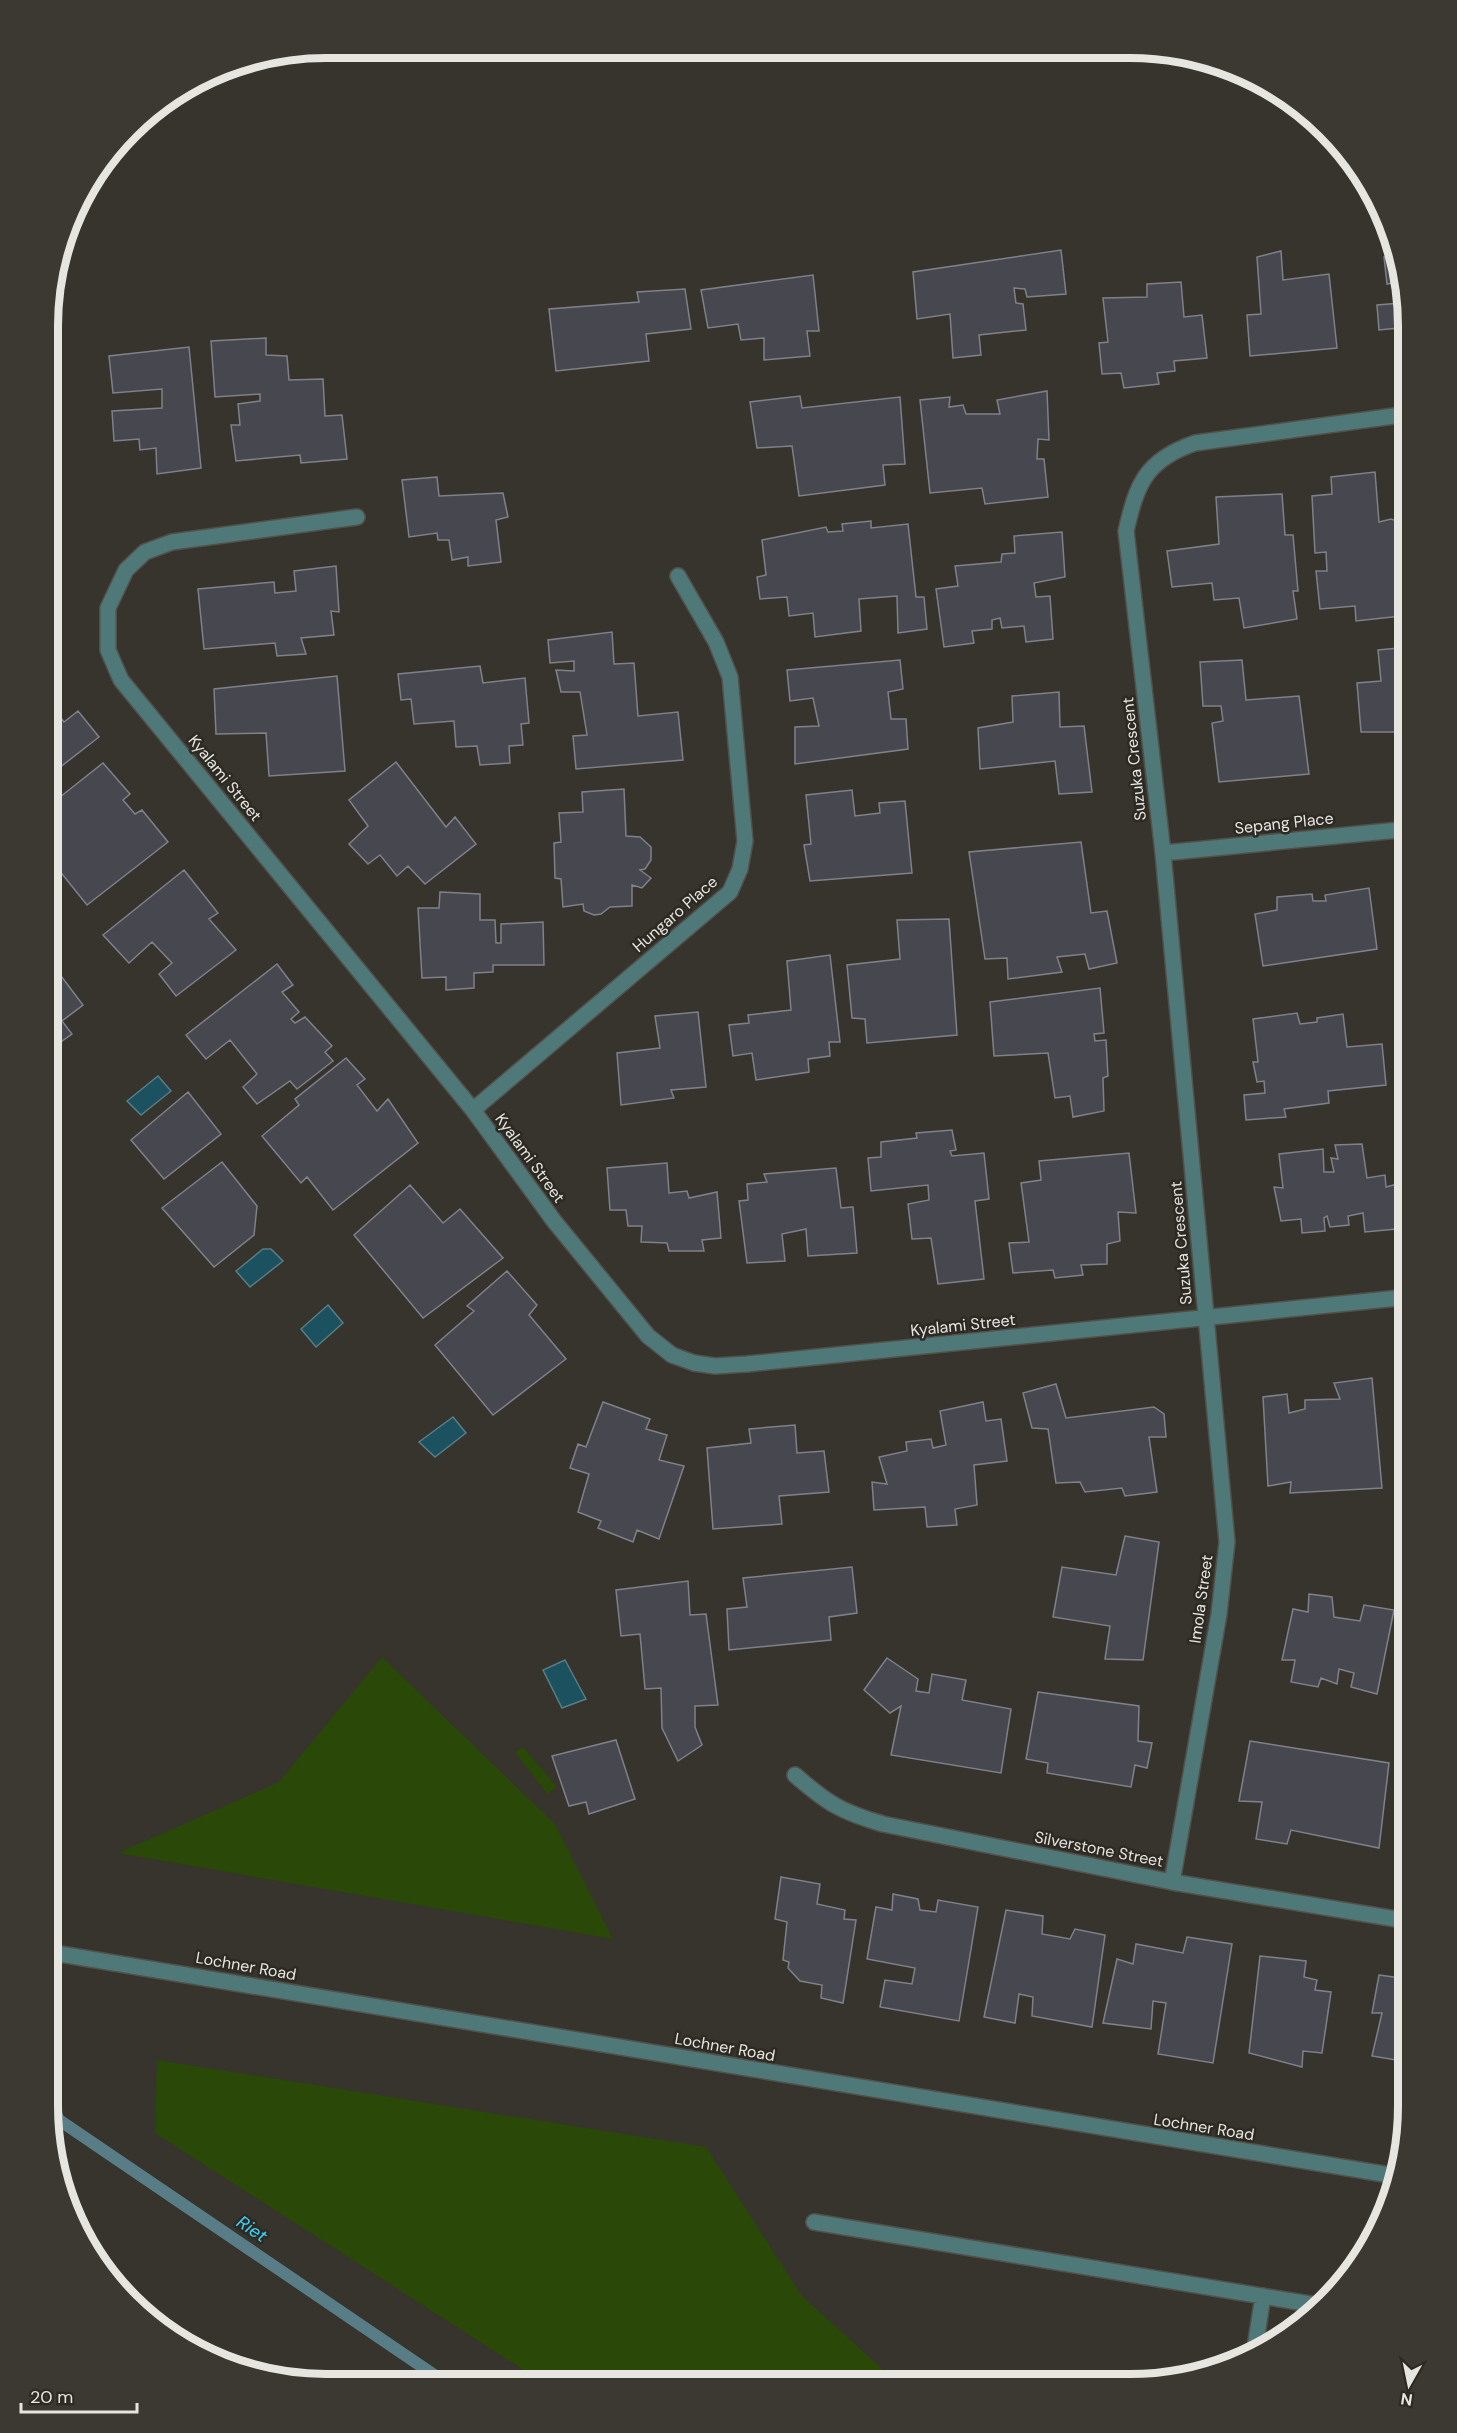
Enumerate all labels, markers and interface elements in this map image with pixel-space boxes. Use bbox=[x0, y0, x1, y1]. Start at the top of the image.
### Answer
street label: Suzuka Crescent bbox=[1117, 696, 1151, 822]
street label: Kyalami Street bbox=[184, 730, 266, 826]
street label: Sepang Place bbox=[1234, 807, 1334, 839]
street label: Hungaro Place bbox=[628, 871, 722, 957]
street label: Kyalami Street bbox=[490, 1109, 570, 1207]
street label: Suzuka Crescent bbox=[1165, 1180, 1197, 1306]
street label: Kyalami Street bbox=[909, 1309, 1017, 1341]
street label: Imola Street bbox=[1184, 1553, 1218, 1645]
street label: Silverstone Street bbox=[1033, 1826, 1165, 1872]
street label: Lochner Road bbox=[194, 1947, 298, 1985]
street label: Lochner Road bbox=[673, 2028, 777, 2066]
street label: Lochner Road bbox=[1152, 2109, 1256, 2145]
water label: Riet bbox=[232, 2210, 273, 2249]
north arrow bbox=[1379, 2355, 1439, 2415]
scale bar bbox=[21, 2376, 136, 2414]
text: 20 m bbox=[30, 2385, 73, 2409]
text: N bbox=[1399, 2388, 1414, 2411]

